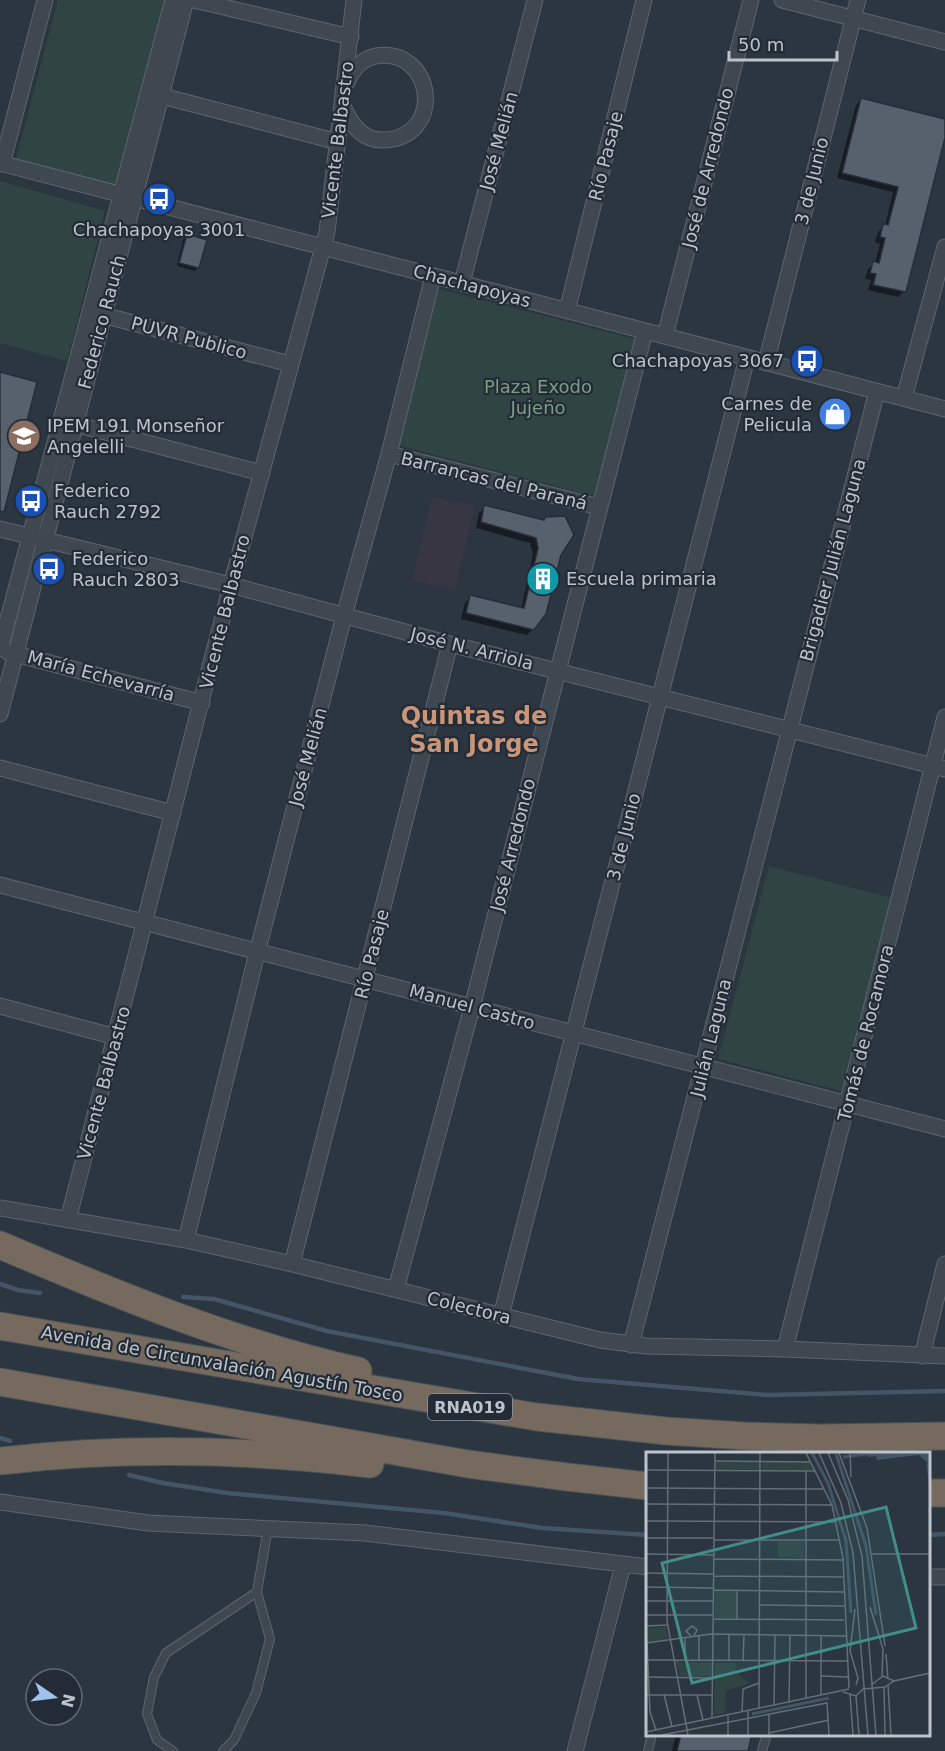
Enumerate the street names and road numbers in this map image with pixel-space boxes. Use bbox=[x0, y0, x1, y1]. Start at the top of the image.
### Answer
street label: Vicente Balbastro bbox=[317, 60, 358, 220]
street label: José de Arredondo bbox=[677, 86, 738, 251]
street label: José Melián bbox=[475, 89, 522, 194]
street label: Río Pasaje bbox=[584, 109, 627, 203]
street label: 3 de Junio bbox=[790, 135, 833, 227]
street label: Federico Rauch bbox=[74, 253, 129, 391]
street label: Chachapoyas bbox=[411, 260, 533, 311]
street label: PUVR Publico bbox=[129, 312, 249, 363]
street label: Barrancas del Paraná bbox=[399, 447, 590, 514]
street label: Brigadier Julián Laguna bbox=[795, 456, 870, 664]
street label: Vicente Balbastro bbox=[195, 532, 254, 691]
street label: José N. Arriola bbox=[407, 623, 536, 674]
street label: María Echevarría bbox=[25, 646, 177, 705]
street label: José Melián bbox=[284, 705, 331, 810]
street label: José Arredondo bbox=[486, 776, 539, 914]
street label: 3 de Junio bbox=[602, 791, 645, 883]
street label: Río Pasaje bbox=[350, 907, 393, 1001]
street label: Tomás de Rocamora bbox=[833, 942, 898, 1124]
street label: Julián Laguna bbox=[685, 977, 735, 1100]
street label: Manuel Castro bbox=[407, 980, 537, 1033]
street label: Vicente Balbastro bbox=[73, 1004, 134, 1162]
street label: Colectora bbox=[425, 1287, 513, 1328]
street label: Avenida de Circunvalación Agustín Tosco bbox=[40, 1321, 405, 1406]
road number: RNA019 bbox=[428, 1394, 512, 1420]

